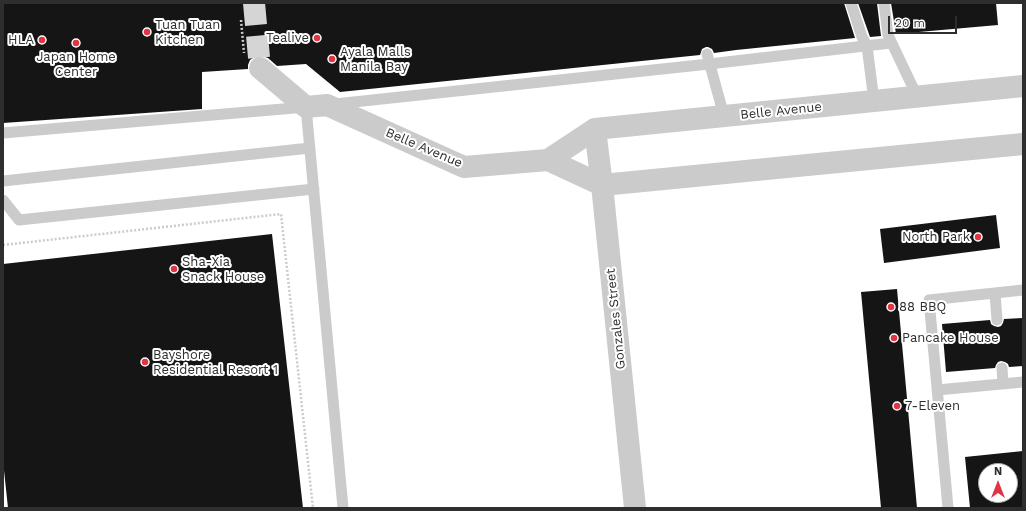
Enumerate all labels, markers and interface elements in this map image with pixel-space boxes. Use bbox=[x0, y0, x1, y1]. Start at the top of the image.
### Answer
scale bar bbox=[890, 8, 959, 34]
text: 20 m bbox=[895, 16, 925, 30]
place label: Tuan Tuan Kitchen bbox=[155, 17, 220, 48]
marker: Tuan Tuan Kitchen bbox=[142, 27, 152, 37]
place label: Tealive bbox=[266, 30, 309, 46]
place label: HLA bbox=[8, 32, 34, 48]
marker: Tealive bbox=[312, 33, 322, 43]
marker: HLA bbox=[37, 35, 47, 45]
marker: Japan Home Center bbox=[71, 38, 81, 48]
place label: Ayala Malls Manila Bay bbox=[340, 44, 411, 75]
place label: Japan Home Center bbox=[36, 49, 116, 80]
marker: Ayala Malls Manila Bay bbox=[327, 54, 337, 64]
street label: Belle Avenue bbox=[739, 99, 823, 123]
street label: Belle Avenue bbox=[383, 125, 465, 171]
place label: North Park bbox=[902, 229, 970, 245]
marker: North Park bbox=[973, 232, 983, 242]
place label: Sha-Xia Snack House bbox=[182, 254, 264, 285]
marker: Sha-Xia Snack House bbox=[169, 264, 179, 274]
street label: Gonzales Street bbox=[603, 268, 629, 370]
place label: 88 BBQ bbox=[899, 299, 946, 315]
marker: 88 BBQ bbox=[886, 302, 896, 312]
place label: Pancake House bbox=[902, 330, 999, 346]
marker: Pancake House bbox=[889, 333, 899, 343]
place label: Bayshore Residential Resort 1 bbox=[153, 347, 278, 378]
marker: Bayshore Residential Resort 1 bbox=[140, 357, 150, 367]
place label: 7-Eleven bbox=[905, 398, 960, 414]
marker: 7-Eleven bbox=[892, 401, 902, 411]
north arrow bbox=[978, 463, 1018, 503]
text: N bbox=[994, 465, 1002, 478]

